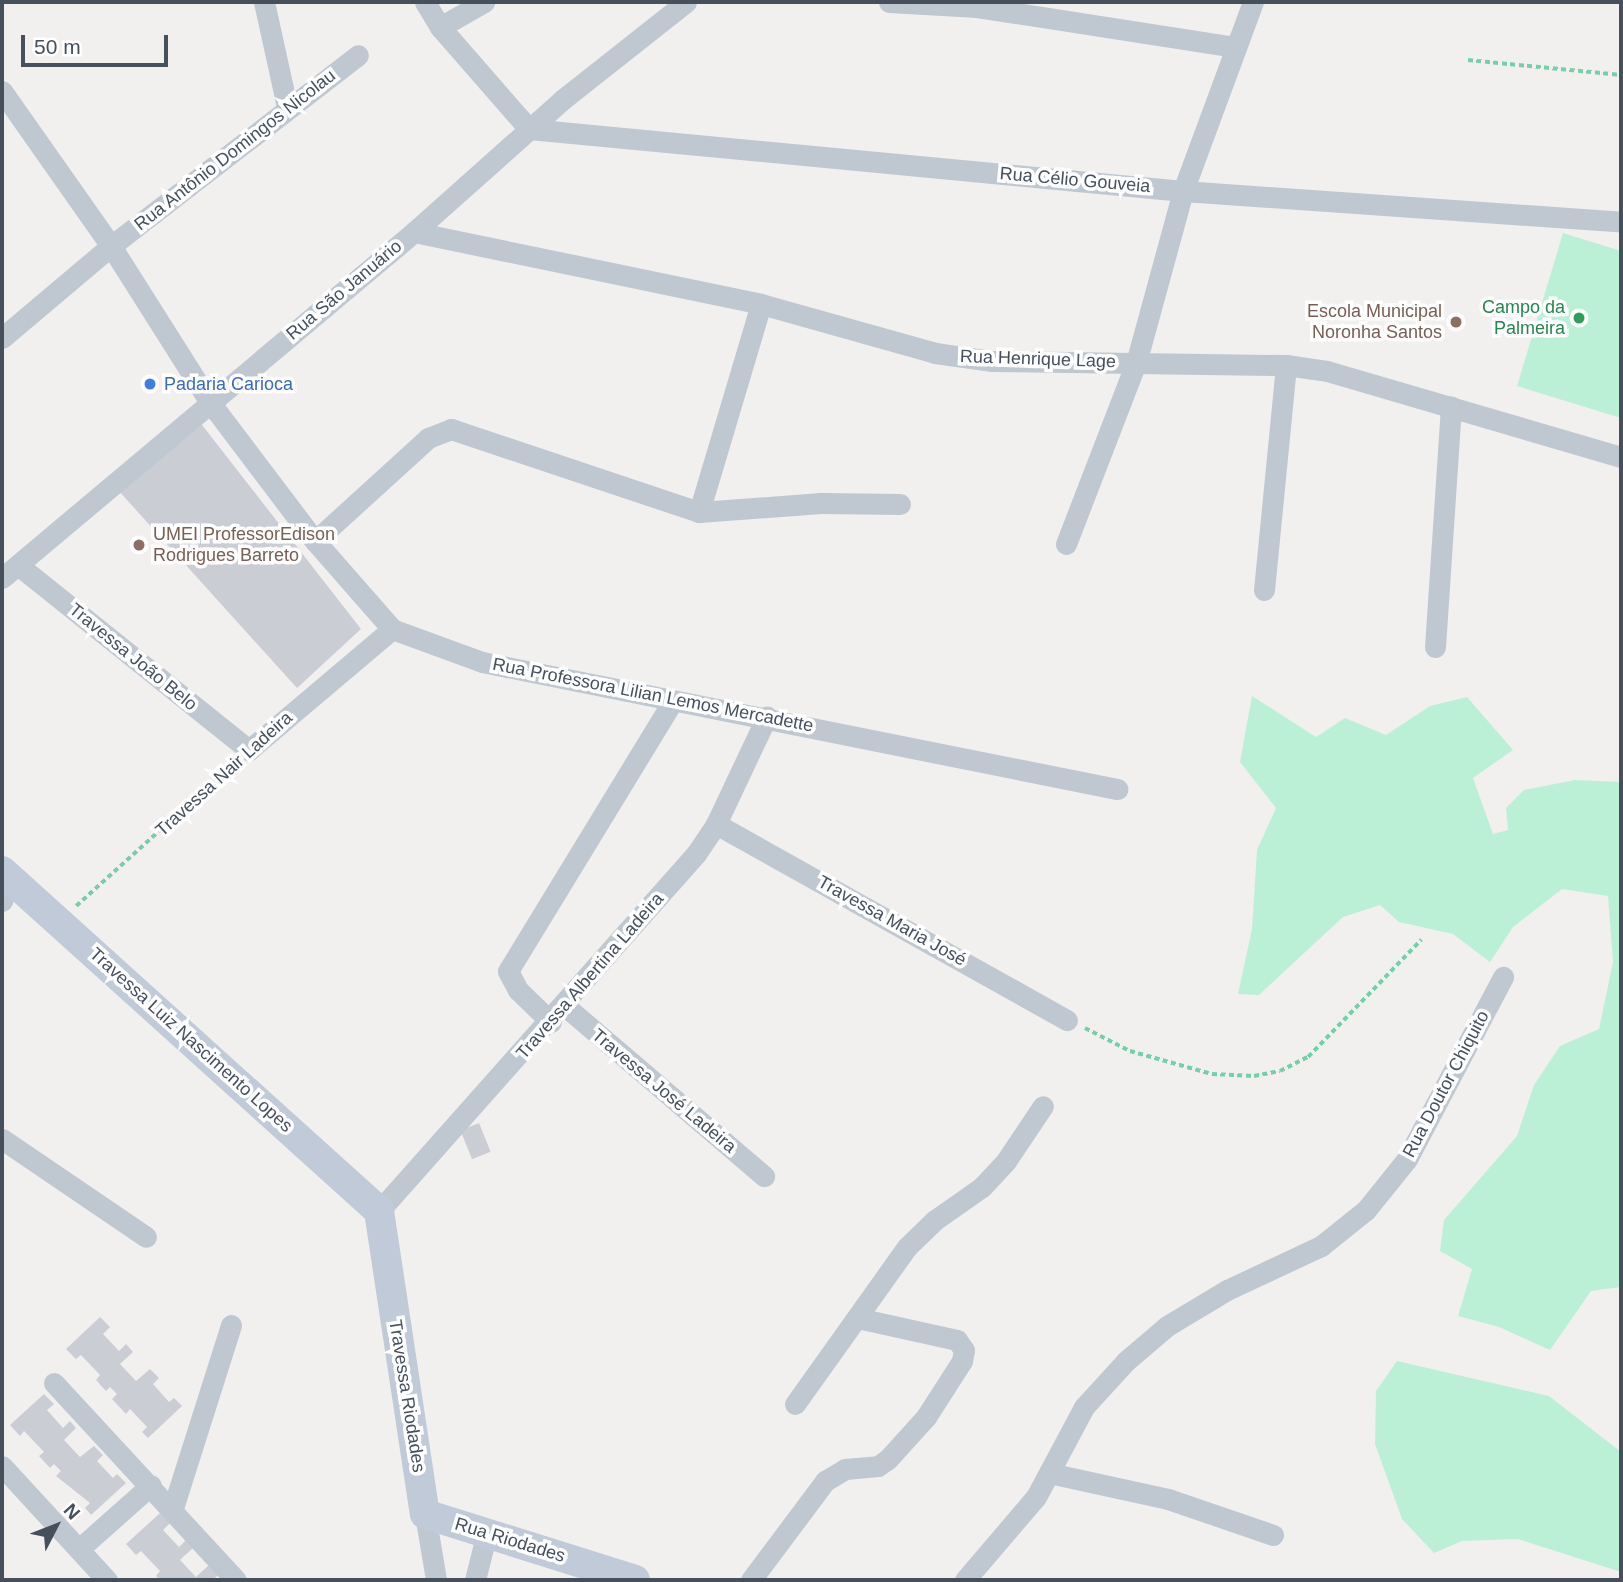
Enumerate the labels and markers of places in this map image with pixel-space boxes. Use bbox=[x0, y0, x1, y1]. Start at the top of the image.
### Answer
place label: Campo da Palmeira bbox=[1482, 297, 1565, 340]
place label: Escola Municipal Noronha Santos bbox=[1307, 301, 1442, 344]
marker: Campo da Palmeira bbox=[1571, 310, 1587, 326]
marker: Escola Municipal Noronha Santos bbox=[1448, 314, 1464, 330]
place label: Padaria Carioca bbox=[164, 373, 293, 395]
marker: Padaria Carioca bbox=[142, 376, 158, 392]
place label: UMEI ProfessorEdison Rodrigues Barreto bbox=[153, 524, 335, 566]
marker: UMEI ProfessorEdison Rodrigues Barreto bbox=[131, 537, 147, 553]

